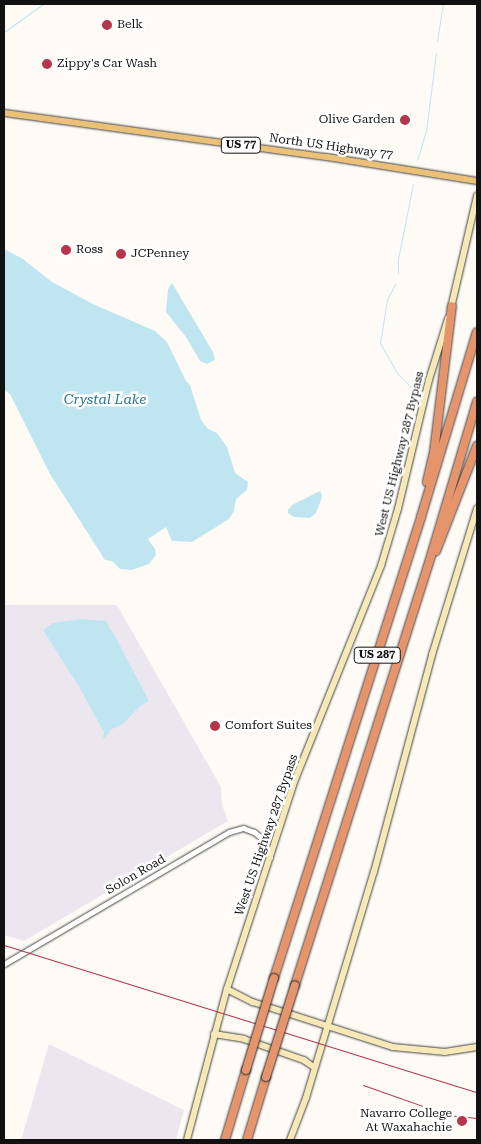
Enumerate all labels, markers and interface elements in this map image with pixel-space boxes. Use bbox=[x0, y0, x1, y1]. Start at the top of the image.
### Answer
place label: Belk bbox=[117, 18, 143, 32]
marker: Belk bbox=[101, 19, 113, 31]
place label: Zippy's Car Wash bbox=[57, 57, 157, 71]
marker: Zippy's Car Wash bbox=[41, 58, 53, 70]
place label: Olive Garden bbox=[319, 113, 395, 127]
marker: Olive Garden bbox=[399, 114, 411, 126]
street label: North US Highway 77 bbox=[268, 131, 394, 163]
road number: US 77 bbox=[220, 136, 262, 154]
place label: Ross bbox=[76, 243, 103, 257]
marker: Ross bbox=[60, 244, 72, 256]
place label: JCPenney bbox=[131, 247, 189, 261]
marker: JCPenney bbox=[115, 248, 127, 260]
street label: West US Highway 287 Bypass bbox=[372, 370, 428, 538]
water label: Crystal Lake bbox=[64, 391, 146, 407]
road number: US 287 bbox=[353, 646, 401, 664]
place label: Comfort Suites bbox=[225, 719, 312, 733]
marker: Comfort Suites bbox=[209, 720, 221, 732]
street label: West US Highway 287 Bypass bbox=[233, 752, 301, 918]
street label: Solon Road bbox=[104, 852, 168, 898]
place label: Navarro College At Waxahachie bbox=[360, 1107, 452, 1135]
marker: Navarro College At Waxahachie bbox=[456, 1115, 468, 1127]

